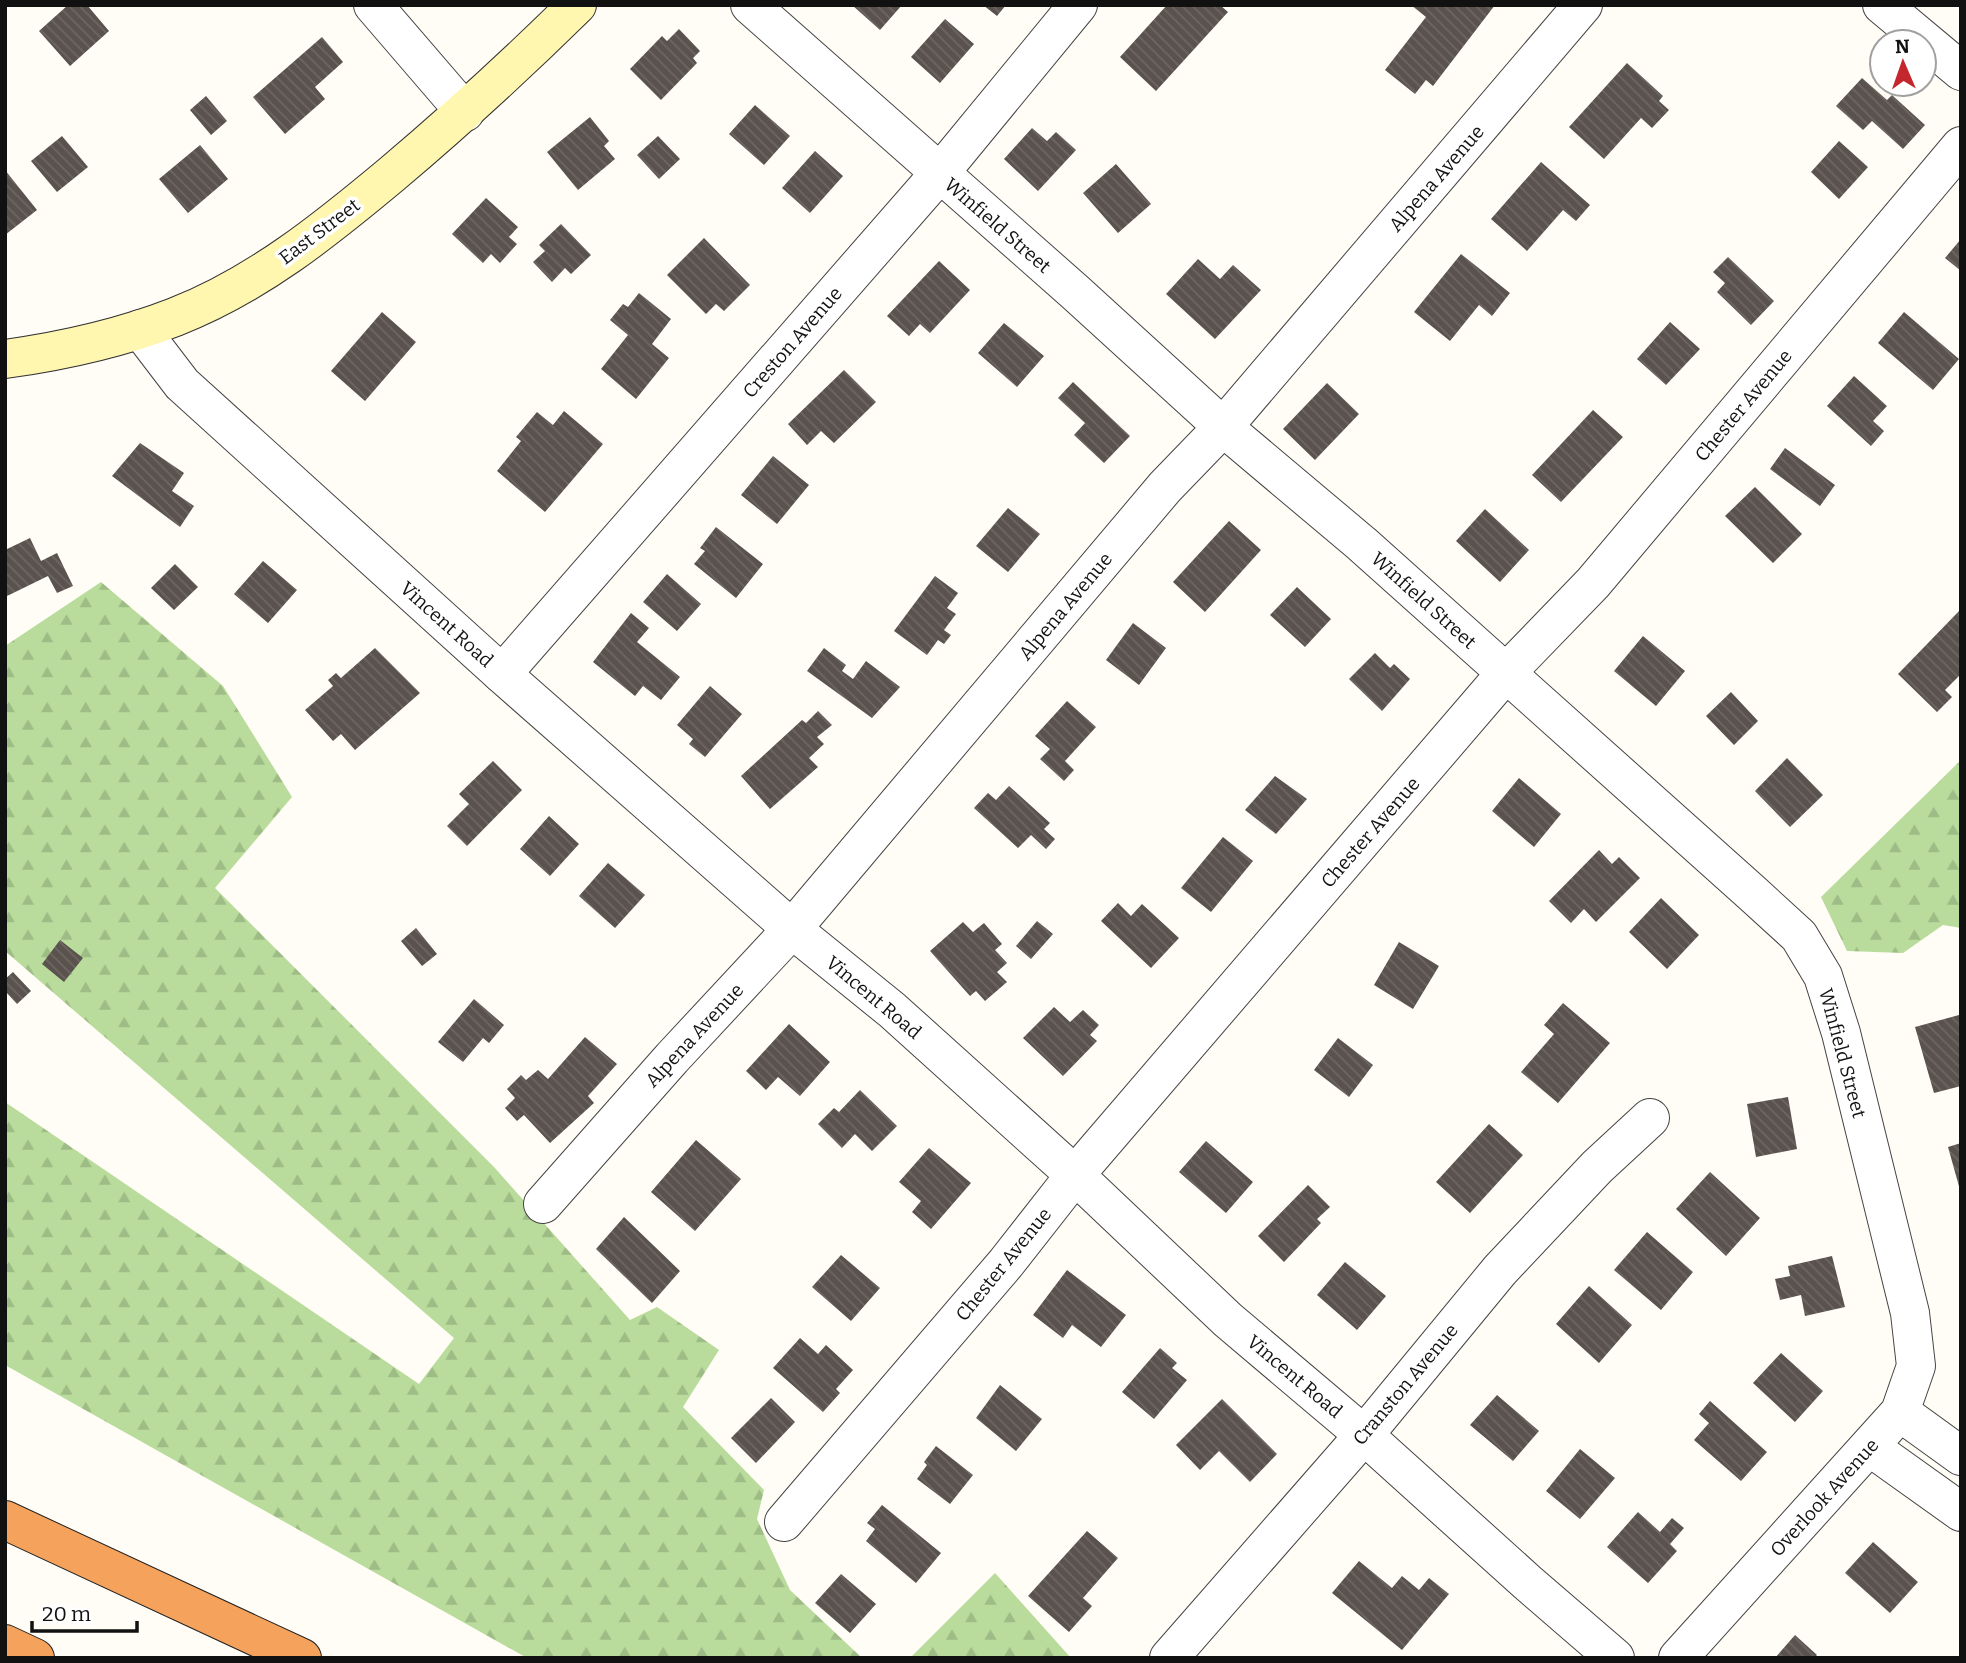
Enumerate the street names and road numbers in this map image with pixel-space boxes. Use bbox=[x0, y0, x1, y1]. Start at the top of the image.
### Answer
street label: Alpena Avenue bbox=[1384, 120, 1489, 236]
street label: Winfield Street bbox=[940, 173, 1056, 278]
street label: East Street bbox=[274, 193, 364, 269]
street label: Creston Avenue bbox=[738, 282, 847, 402]
street label: Chester Avenue bbox=[1690, 345, 1797, 466]
street label: Winfield Street bbox=[1366, 547, 1481, 654]
street label: Alpena Avenue bbox=[1014, 548, 1117, 665]
street label: Vincent Road bbox=[395, 577, 498, 672]
street label: Chester Avenue bbox=[1316, 772, 1425, 892]
street label: Vincent Road bbox=[821, 951, 926, 1044]
street label: Alpena Avenue bbox=[640, 979, 748, 1092]
street label: Winfield Street bbox=[1814, 986, 1871, 1121]
street label: Chester Avenue bbox=[951, 1203, 1056, 1326]
street label: Cranston Avenue bbox=[1348, 1319, 1463, 1450]
street label: Vincent Road bbox=[1242, 1330, 1347, 1423]
street label: Overlook Avenue bbox=[1765, 1434, 1883, 1561]

